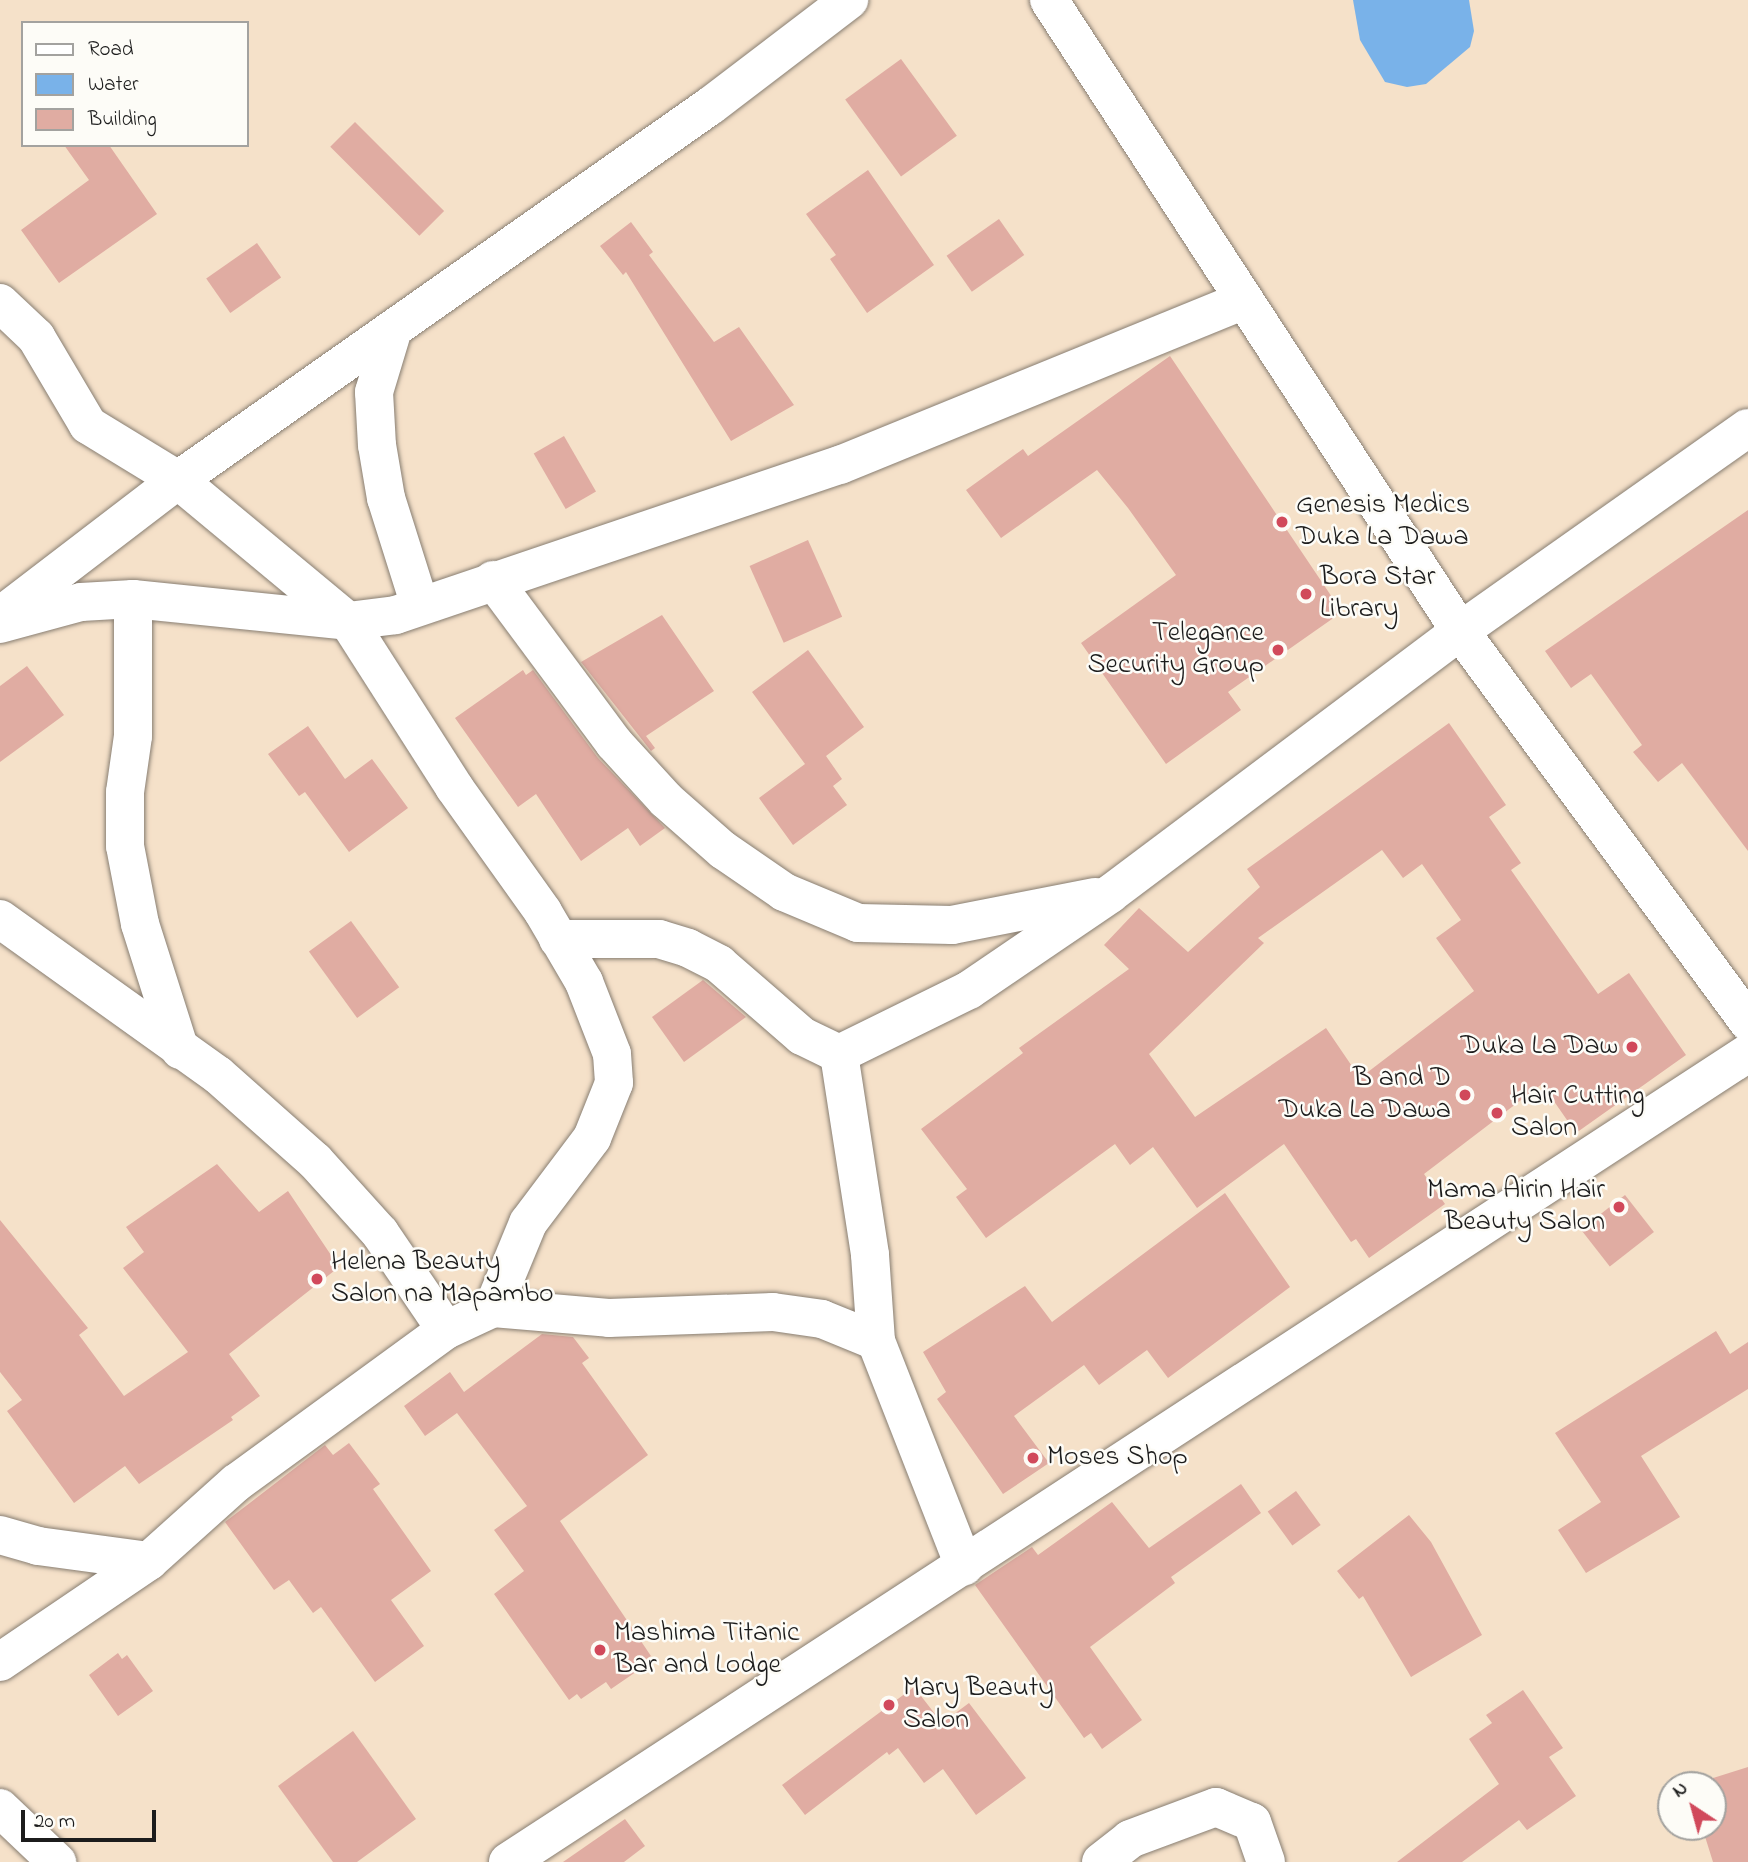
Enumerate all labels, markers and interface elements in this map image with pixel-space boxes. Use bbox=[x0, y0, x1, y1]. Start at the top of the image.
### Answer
legend bbox=[21, 21, 248, 147]
text: Road bbox=[88, 35, 134, 65]
text: Water bbox=[88, 70, 139, 100]
text: Building bbox=[88, 105, 157, 135]
place label: Genesis Medics Duka La Dawa bbox=[1296, 489, 1470, 555]
marker: Genesis Medics Duka La Dawa bbox=[1274, 514, 1290, 530]
place label: Bora Star Library bbox=[1320, 561, 1435, 627]
marker: Bora Star Library bbox=[1298, 586, 1314, 602]
place label: Telegance Security Group bbox=[1087, 617, 1264, 683]
marker: Telegance Security Group bbox=[1270, 642, 1286, 658]
place label: Duka La Daw bbox=[1461, 1030, 1618, 1064]
marker: Duka La Daw bbox=[1624, 1039, 1640, 1055]
place label: B and D Duka La Dawa bbox=[1278, 1062, 1451, 1128]
place label: Hair Cutting Salon bbox=[1511, 1080, 1645, 1146]
marker: B and D Duka La Dawa bbox=[1457, 1087, 1473, 1103]
marker: Hair Cutting Salon bbox=[1489, 1105, 1505, 1121]
place label: Mama Airin Hair Beauty Salon bbox=[1427, 1174, 1605, 1240]
marker: Mama Airin Hair Beauty Salon bbox=[1611, 1199, 1627, 1215]
place label: Helena Beauty Salon na Mapambo bbox=[331, 1246, 554, 1312]
marker: Helena Beauty Salon na Mapambo bbox=[309, 1271, 325, 1287]
place label: Moses Shop bbox=[1047, 1441, 1188, 1475]
marker: Moses Shop bbox=[1025, 1450, 1041, 1466]
place label: Mashima Titanic Bar and Lodge bbox=[614, 1617, 799, 1683]
marker: Mashima Titanic Bar and Lodge bbox=[592, 1642, 608, 1658]
place label: Mary Beauty Salon bbox=[903, 1672, 1054, 1738]
marker: Mary Beauty Salon bbox=[881, 1697, 897, 1713]
north arrow bbox=[1657, 1771, 1727, 1841]
text: N bbox=[1667, 1776, 1694, 1805]
scale bar bbox=[24, 1796, 159, 1840]
text: 20 m bbox=[34, 1807, 75, 1837]

